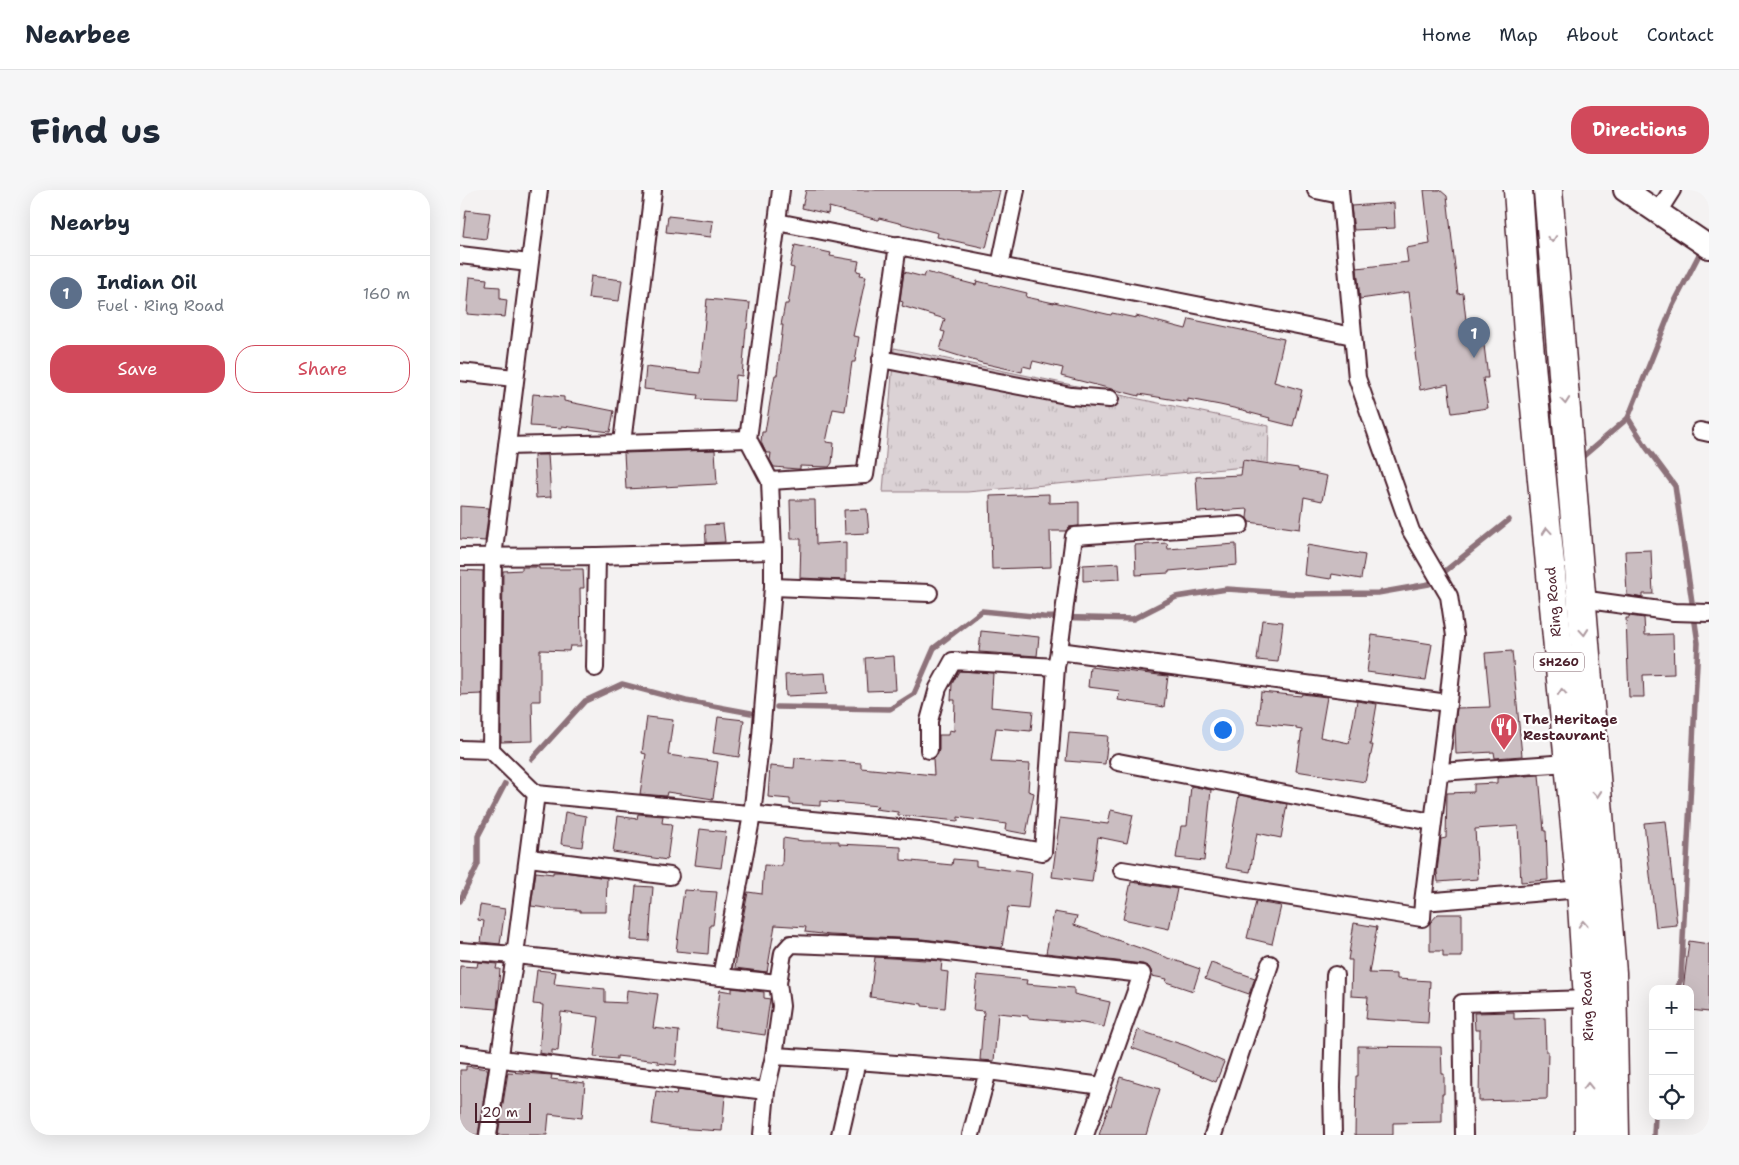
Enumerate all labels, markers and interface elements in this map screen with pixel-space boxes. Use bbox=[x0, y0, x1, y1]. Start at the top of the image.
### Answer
text: Nearbee bbox=[25, 19, 131, 51]
text: Home bbox=[1422, 23, 1471, 47]
text: Map bbox=[1499, 23, 1538, 47]
text: About bbox=[1566, 23, 1619, 47]
text: Contact bbox=[1647, 23, 1714, 47]
button: Directions bbox=[1571, 106, 1709, 154]
text: Find us bbox=[30, 107, 161, 154]
text: Nearby bbox=[50, 209, 130, 237]
one-way arrow bbox=[1546, 235, 1557, 243]
text: Indian Oil bbox=[97, 270, 197, 295]
text: 1 bbox=[62, 283, 70, 304]
text: 160 m bbox=[363, 283, 410, 304]
text: Fuel · Ring Road bbox=[97, 295, 224, 316]
pin: 1 bbox=[1458, 317, 1490, 358]
button: Save bbox=[50, 345, 225, 393]
button: Share bbox=[235, 345, 410, 393]
one-way arrow bbox=[1559, 397, 1570, 405]
one-way arrow bbox=[1542, 526, 1553, 534]
street label: Ring Road bbox=[1541, 566, 1565, 638]
one-way arrow bbox=[1578, 629, 1589, 637]
road number: SH260 bbox=[1534, 652, 1584, 672]
one-way arrow bbox=[1557, 688, 1568, 696]
place label: The Heritage Restaurant bbox=[1523, 710, 1618, 744]
restaurant icon: The Heritage Restaurant bbox=[1489, 712, 1519, 751]
your location bbox=[1210, 717, 1236, 743]
one-way arrow bbox=[1591, 791, 1602, 799]
one-way arrow bbox=[1578, 920, 1589, 928]
street label: Ring Road bbox=[1577, 970, 1597, 1041]
map controls bbox=[1649, 985, 1694, 1120]
button: + bbox=[1649, 985, 1694, 1030]
button: − bbox=[1649, 1030, 1694, 1075]
button: locate bbox=[1649, 1075, 1694, 1120]
one-way arrow bbox=[1583, 1082, 1593, 1090]
scale bar bbox=[475, 1100, 531, 1123]
text: 20 m bbox=[482, 1103, 518, 1121]

